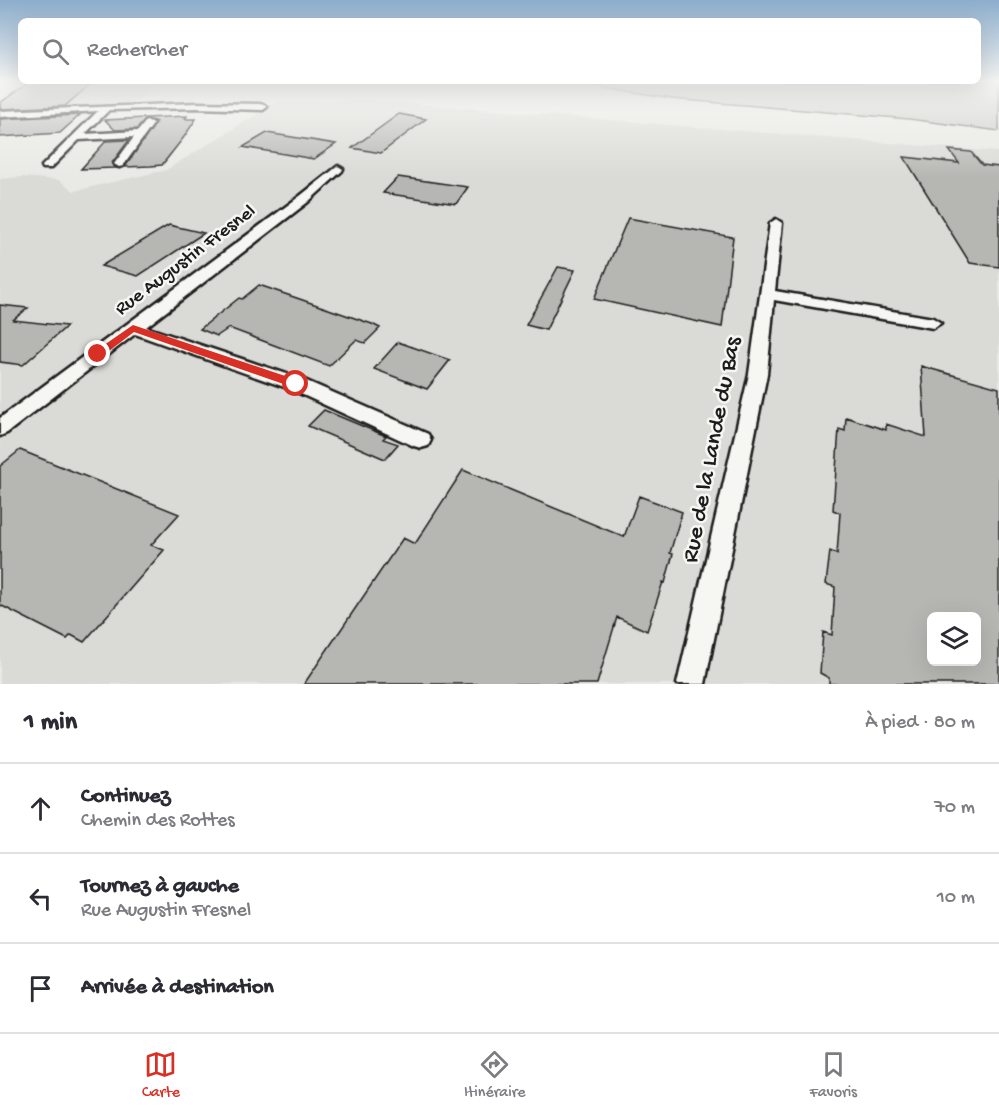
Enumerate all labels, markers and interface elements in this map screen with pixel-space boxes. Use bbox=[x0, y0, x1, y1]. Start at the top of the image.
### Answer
search box bbox=[18, 18, 981, 84]
icon: search bbox=[39, 35, 72, 68]
text: Rechercher bbox=[87, 38, 187, 64]
street label: Rue Augustin Fresnel bbox=[111, 201, 261, 321]
street label: Rue de la Lande du Bas bbox=[677, 333, 749, 565]
route end bbox=[84, 340, 110, 366]
route start bbox=[282, 370, 308, 396]
map controls bbox=[927, 612, 981, 666]
button: layers bbox=[927, 612, 981, 666]
text: 1 min bbox=[24, 708, 77, 739]
text: À pied · 80 m bbox=[865, 712, 975, 735]
text: Continuez bbox=[81, 784, 170, 810]
icon: ahead bbox=[24, 792, 57, 825]
text: 70 m bbox=[934, 797, 975, 820]
text: Chemin des Rottes bbox=[81, 810, 235, 833]
text: Tournez à gauche bbox=[81, 874, 239, 900]
icon: left bbox=[24, 882, 57, 915]
text: 10 m bbox=[937, 887, 975, 910]
text: Rue Augustin Fresnel bbox=[81, 900, 251, 923]
icon: arrive bbox=[24, 972, 57, 1005]
text: Arrivée à destination bbox=[81, 975, 274, 1001]
tab: Carte bbox=[142, 1048, 180, 1103]
tab: Itinéraire bbox=[464, 1048, 526, 1103]
tab: Favoris bbox=[810, 1048, 857, 1103]

